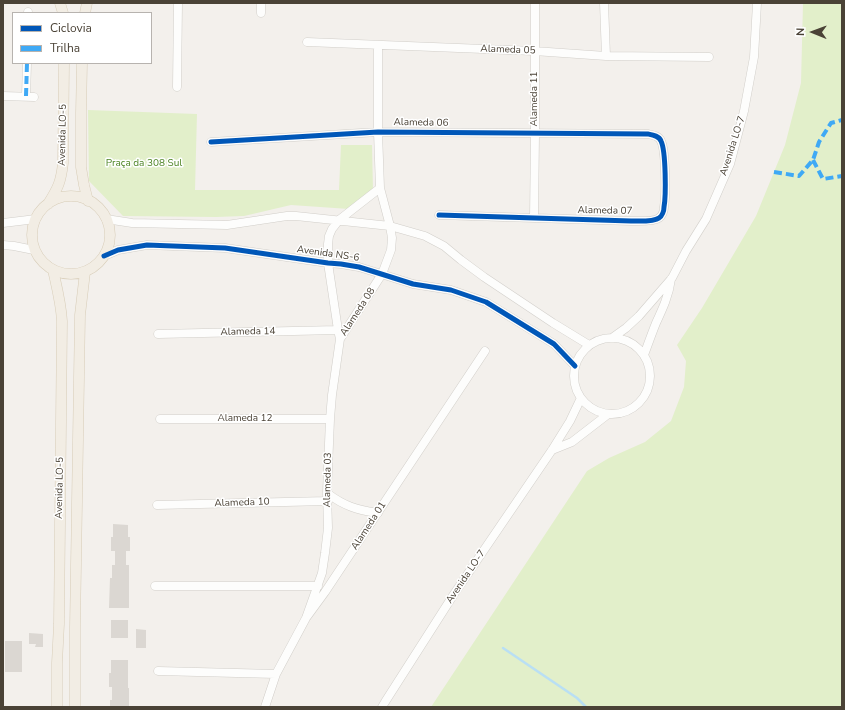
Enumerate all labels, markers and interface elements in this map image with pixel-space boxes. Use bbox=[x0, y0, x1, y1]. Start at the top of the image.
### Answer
legend bbox=[12, 12, 152, 64]
north arrow bbox=[793, 12, 833, 52]
text: Ciclovia bbox=[50, 20, 92, 36]
text: N bbox=[793, 28, 808, 36]
text: Trilha bbox=[50, 40, 80, 56]
street label: Alameda 05 bbox=[480, 43, 536, 57]
street label: Alameda 11 bbox=[529, 71, 541, 127]
street label: Avenida LO-5 bbox=[56, 104, 70, 166]
street label: Avenida LO-7 bbox=[718, 115, 748, 177]
street label: Alameda 06 bbox=[393, 117, 449, 129]
park label: Praça da 308 Sul bbox=[106, 158, 182, 170]
street label: Alameda 07 bbox=[577, 205, 633, 217]
street label: Avenida NS-6 bbox=[296, 244, 360, 264]
street label: Alameda 08 bbox=[338, 286, 378, 338]
street label: Alameda 14 bbox=[220, 326, 276, 338]
street label: Alameda 12 bbox=[217, 413, 273, 425]
street label: Alameda 03 bbox=[322, 452, 334, 508]
street label: Avenida LO-5 bbox=[53, 457, 67, 519]
street label: Alameda 10 bbox=[214, 496, 270, 510]
street label: Alameda 01 bbox=[349, 500, 389, 552]
street label: Avenida LO-7 bbox=[444, 548, 488, 606]

